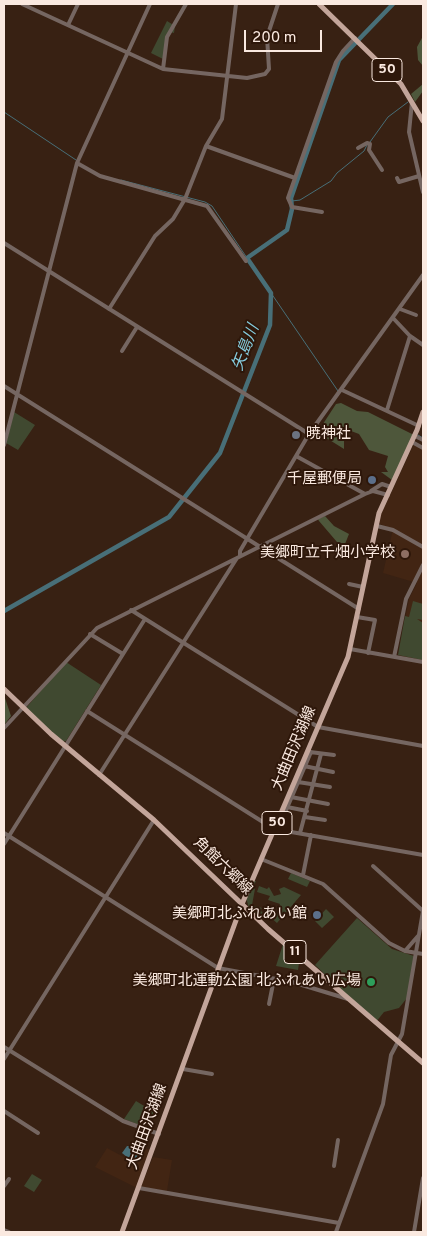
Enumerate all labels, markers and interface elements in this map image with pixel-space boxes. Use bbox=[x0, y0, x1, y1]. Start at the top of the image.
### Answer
scale bar bbox=[247, 20, 324, 52]
text: 200 m bbox=[252, 29, 297, 48]
road number: 50 bbox=[372, 58, 402, 82]
water label: 矢島川 bbox=[229, 322, 265, 374]
place label: 暁神社 bbox=[306, 426, 351, 444]
marker: 暁神社 bbox=[290, 429, 302, 441]
place label: 千屋郵便局 bbox=[287, 471, 362, 489]
marker: 千屋郵便局 bbox=[366, 474, 378, 486]
place label: 美郷町立千畑小学校 bbox=[260, 545, 395, 563]
marker: 美郷町立千畑小学校 bbox=[399, 548, 411, 560]
street label: 大曲田沢湖線 bbox=[269, 704, 321, 794]
road number: 50 bbox=[262, 811, 292, 834]
street label: 角館六郷線 bbox=[189, 834, 255, 900]
place label: 美郷町北ふれあい館 bbox=[172, 906, 307, 924]
marker: 美郷町北ふれあい館 bbox=[311, 909, 323, 921]
road number: 11 bbox=[284, 940, 306, 964]
place label: 美郷町北運動公園 北ふれあい広場 bbox=[132, 973, 361, 991]
marker: 美郷町北運動公園 北ふれあい広場 bbox=[365, 976, 377, 988]
street label: 大曲田沢湖線 bbox=[124, 1082, 172, 1172]

